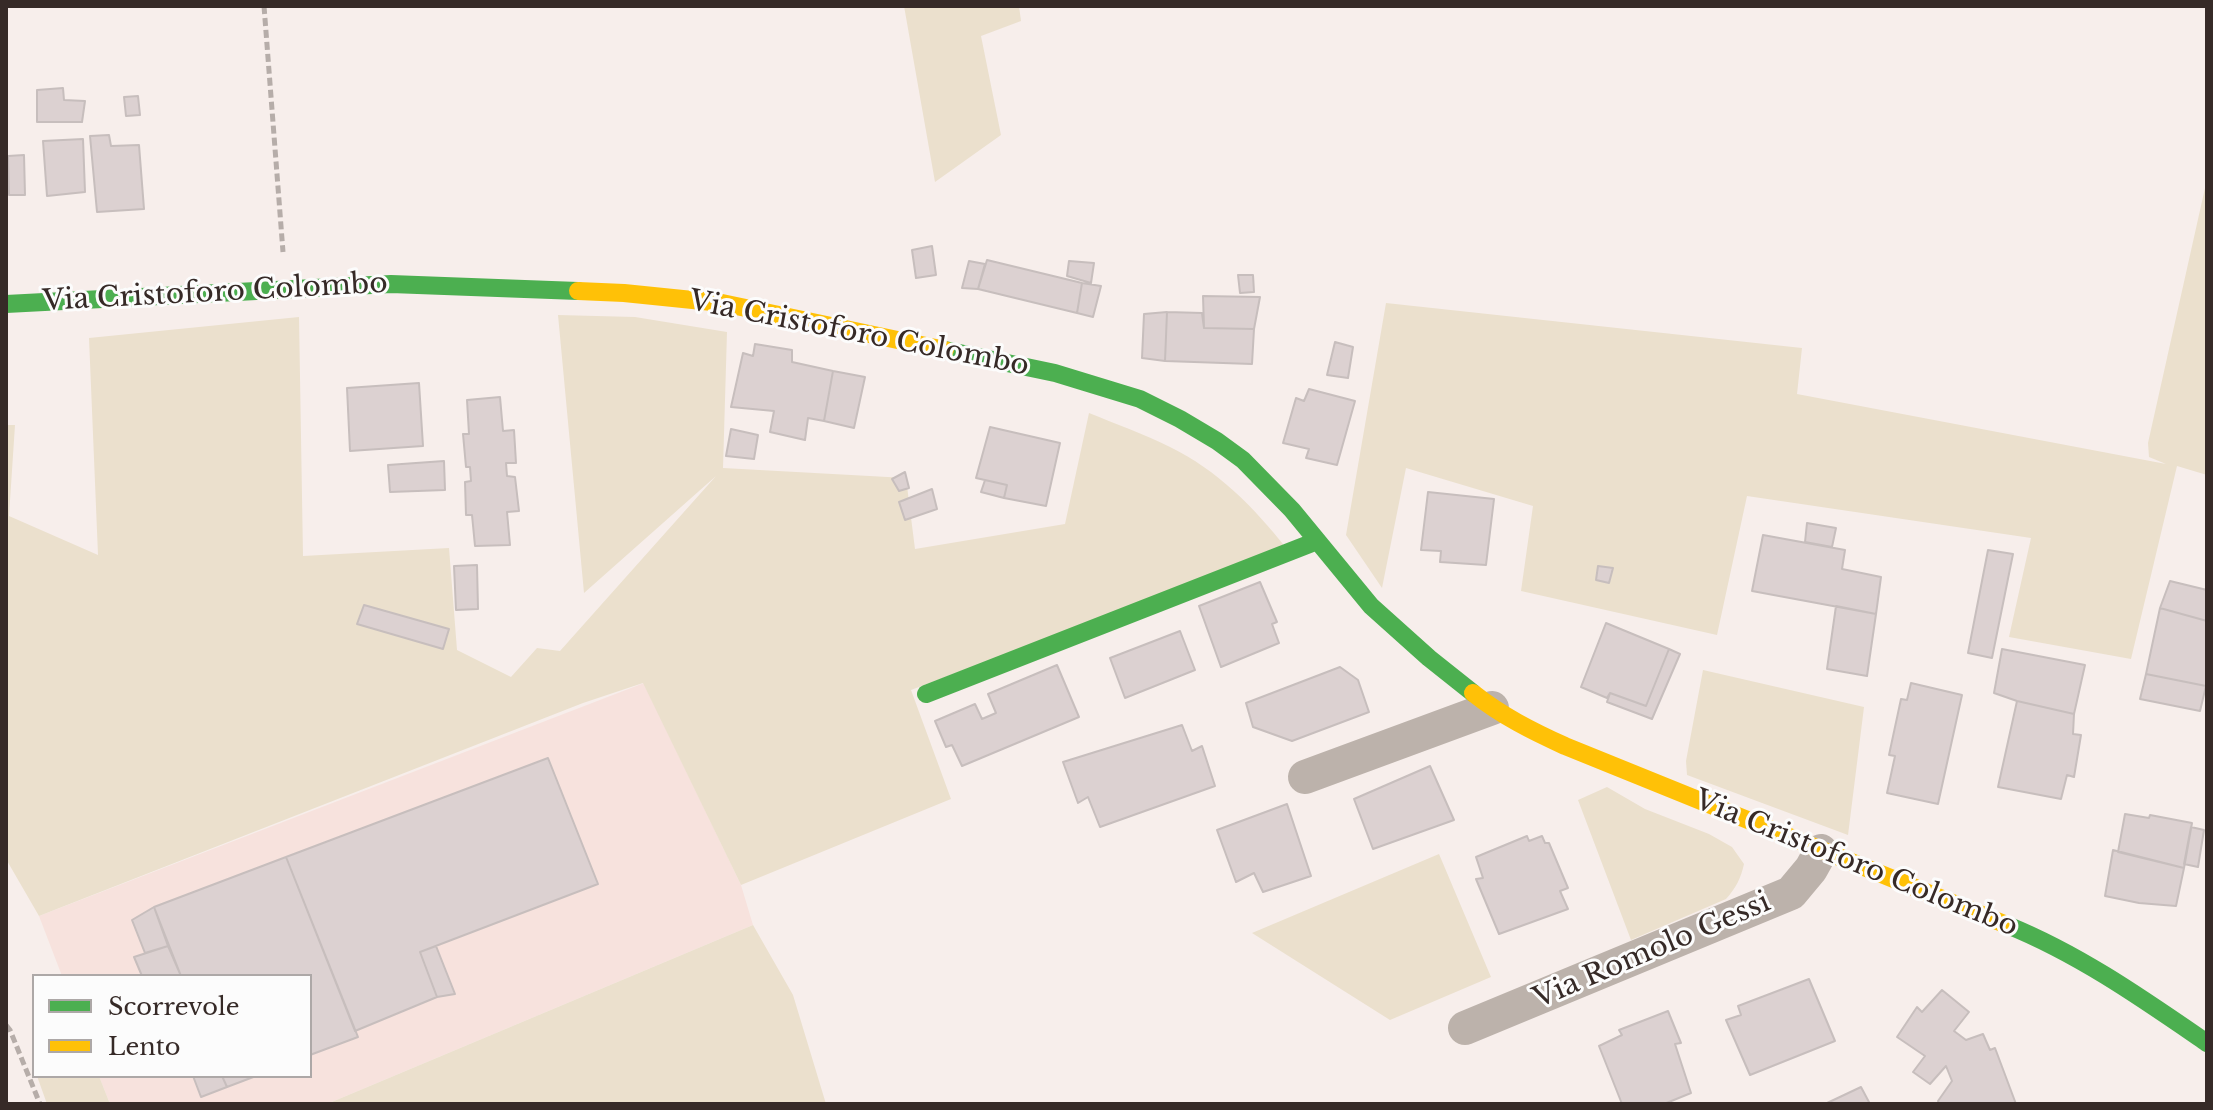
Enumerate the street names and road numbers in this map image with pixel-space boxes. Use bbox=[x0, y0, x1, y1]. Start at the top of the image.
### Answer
street label: Via Cristoforo Colombo bbox=[42, 267, 388, 319]
street label: Via Cristoforo Colombo bbox=[686, 285, 1032, 383]
street label: Via Cristoforo Colombo bbox=[1690, 784, 2022, 944]
street label: Via Romolo Gessi bbox=[1528, 886, 1776, 1016]

